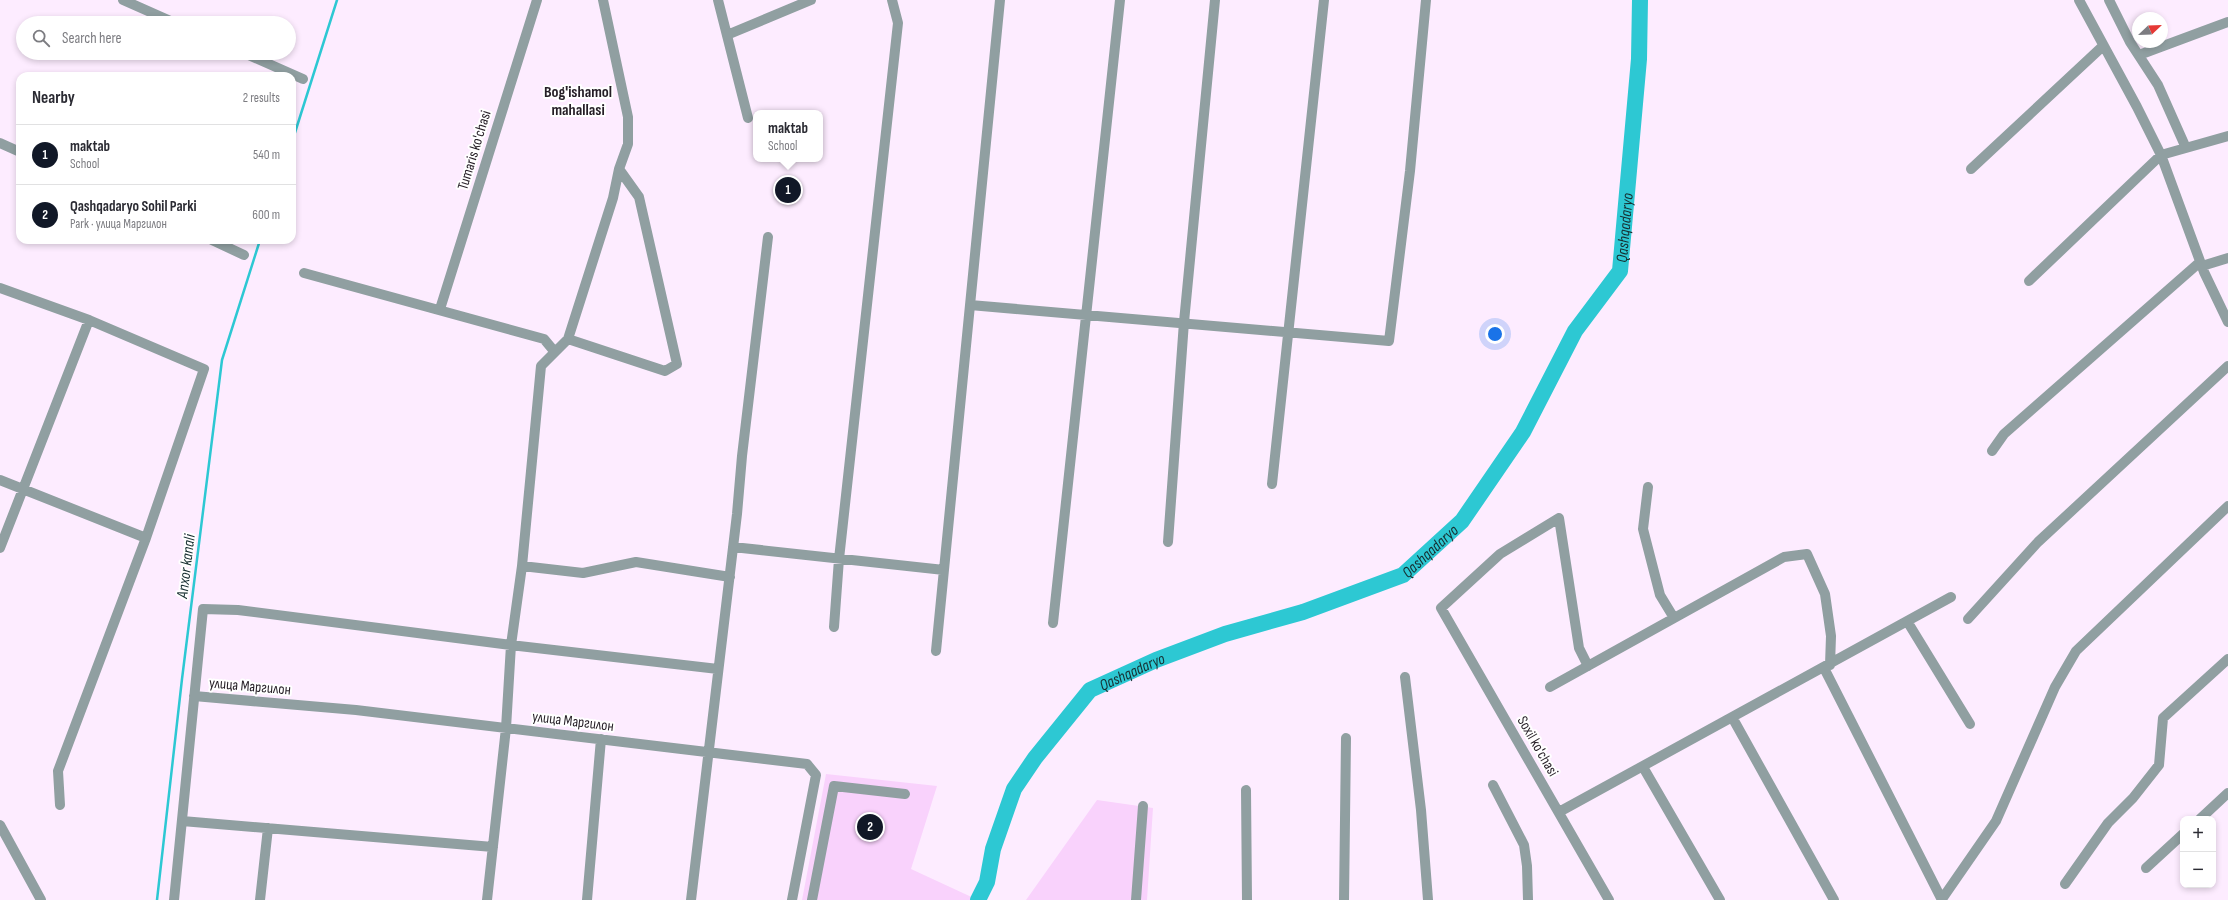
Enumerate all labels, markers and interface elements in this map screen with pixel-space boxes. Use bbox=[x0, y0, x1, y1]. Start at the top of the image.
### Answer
north arrow bbox=[2132, 12, 2168, 48]
search box bbox=[16, 16, 296, 60]
icon: search bbox=[30, 27, 52, 49]
text: Search here bbox=[62, 29, 122, 48]
district label: Bog'ishamol mahallasi bbox=[544, 83, 612, 120]
text: Nearby bbox=[32, 88, 75, 108]
text: 2 results bbox=[243, 90, 280, 106]
street label: Tumaris ko'chasi bbox=[453, 108, 496, 192]
popup bbox=[753, 110, 823, 162]
text: maktab bbox=[768, 119, 808, 138]
text: maktab bbox=[70, 137, 110, 156]
text: School bbox=[768, 138, 798, 154]
text: 1 bbox=[42, 147, 48, 163]
text: 540 m bbox=[253, 147, 280, 163]
text: School bbox=[70, 156, 100, 172]
pin: 1 bbox=[775, 175, 801, 205]
water label: Qashqadaryo bbox=[1613, 192, 1638, 263]
text: Qashqadaryo Sohil Parki bbox=[70, 197, 197, 216]
text: 2 bbox=[42, 207, 48, 223]
text: 600 m bbox=[252, 207, 280, 223]
text: Park · улица Маргилон bbox=[70, 216, 167, 232]
your location bbox=[1485, 324, 1505, 344]
water label: Qashqadaryo bbox=[1398, 521, 1463, 582]
water label: Anxor kanali bbox=[173, 532, 200, 600]
water label: Qashqadaryo bbox=[1097, 649, 1168, 695]
street label: улица Маргилон bbox=[208, 673, 292, 700]
street label: улица Маргилон bbox=[531, 707, 615, 736]
street label: Soxil ko'chasi bbox=[1513, 713, 1563, 780]
pin: 2 bbox=[857, 812, 883, 842]
map controls bbox=[2180, 816, 2216, 888]
button: + bbox=[2180, 816, 2216, 852]
button: − bbox=[2180, 852, 2216, 888]

